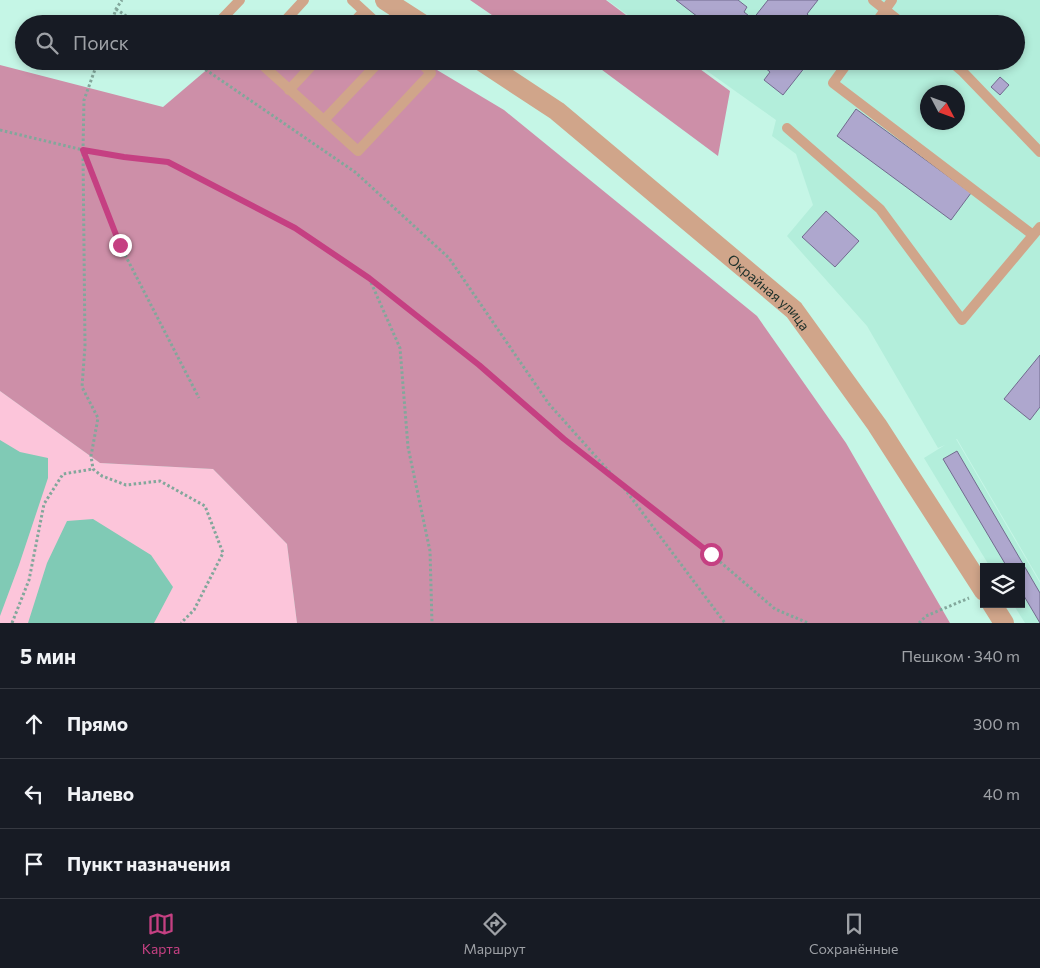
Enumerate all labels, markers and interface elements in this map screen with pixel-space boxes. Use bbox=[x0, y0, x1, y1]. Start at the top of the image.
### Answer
search box bbox=[15, 15, 1025, 70]
icon: search bbox=[33, 29, 61, 57]
text: Поиск bbox=[73, 31, 129, 54]
north arrow bbox=[920, 85, 965, 130]
route end bbox=[109, 234, 132, 257]
street label: Окрайная улица bbox=[725, 250, 814, 333]
route start bbox=[700, 543, 723, 566]
map controls bbox=[980, 563, 1025, 608]
button: layers bbox=[980, 563, 1025, 608]
text: 5 мин bbox=[20, 643, 76, 668]
text: Пешком · 340 m bbox=[901, 646, 1020, 665]
icon: ahead bbox=[20, 710, 48, 738]
text: Прямо bbox=[67, 712, 128, 735]
text: 300 m bbox=[973, 714, 1020, 733]
icon: left bbox=[20, 780, 48, 808]
text: Налево bbox=[67, 782, 134, 805]
text: 40 m bbox=[983, 784, 1020, 803]
icon: arrive bbox=[20, 850, 48, 878]
text: Пункт назначения bbox=[67, 852, 230, 875]
tab: Карта bbox=[142, 910, 180, 957]
tab: Маршрут bbox=[464, 910, 526, 957]
tab: Сохранённые bbox=[809, 910, 898, 957]

